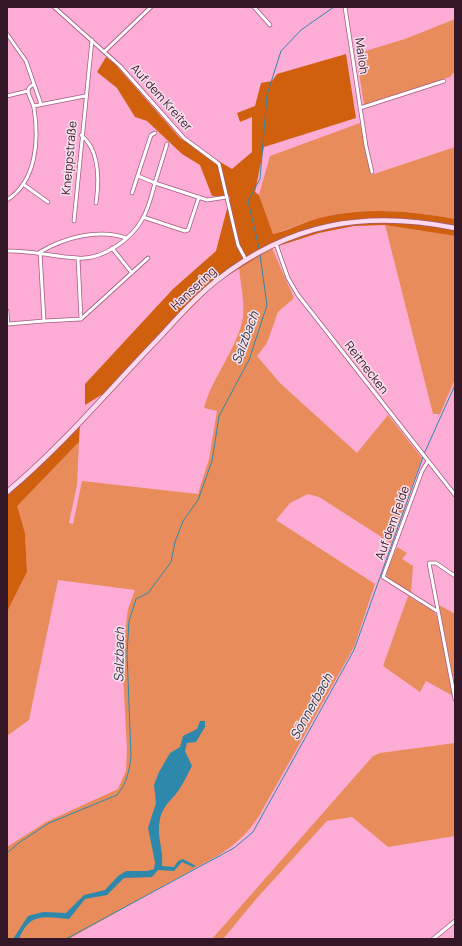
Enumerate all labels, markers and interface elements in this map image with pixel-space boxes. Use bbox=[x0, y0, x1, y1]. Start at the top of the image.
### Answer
street label: Mailoh bbox=[351, 37, 371, 75]
street label: Auf dem Kreiter bbox=[127, 62, 195, 134]
street label: Kneippstraße bbox=[60, 120, 80, 196]
street label: Hansering bbox=[168, 264, 220, 314]
water label: Salzbach bbox=[229, 309, 263, 367]
street label: Reitnecken bbox=[341, 339, 391, 397]
street label: Auf dem Felde bbox=[373, 484, 413, 562]
water label: Salzbach bbox=[112, 627, 128, 683]
water label: Sönnerbach bbox=[287, 671, 337, 743]

